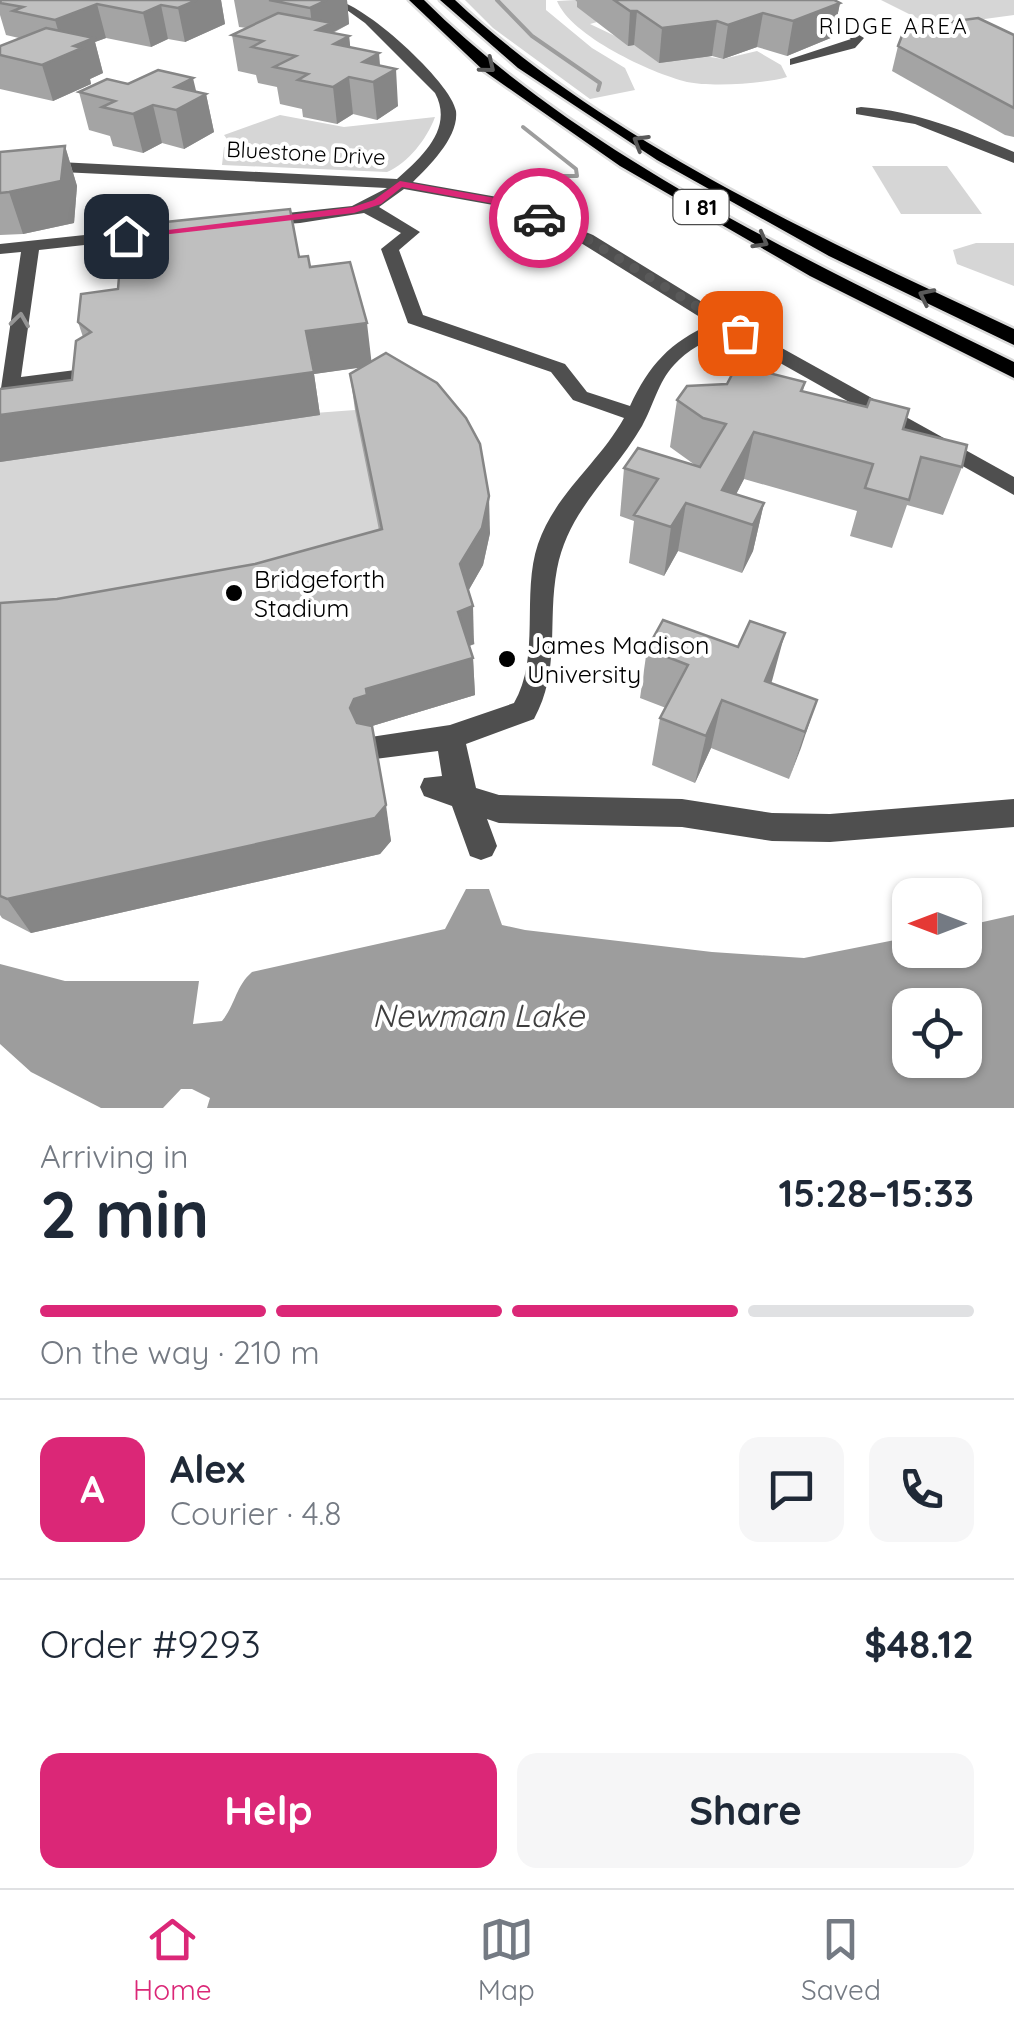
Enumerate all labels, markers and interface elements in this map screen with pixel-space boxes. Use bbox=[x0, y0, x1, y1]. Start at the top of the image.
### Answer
district label: RIDGE AREA bbox=[819, 12, 969, 40]
one-way arrow bbox=[476, 54, 494, 72]
street label: Bluestone Drive bbox=[226, 135, 386, 171]
one-way arrow bbox=[633, 135, 651, 154]
courier bbox=[489, 168, 589, 268]
road number: I 81 bbox=[674, 190, 728, 224]
icon: car bbox=[512, 191, 567, 246]
pin bbox=[84, 194, 169, 279]
icon: home bbox=[99, 209, 154, 264]
one-way arrow bbox=[750, 228, 768, 248]
one-way arrow bbox=[918, 288, 936, 308]
pin bbox=[698, 291, 783, 376]
icon: bag bbox=[713, 306, 768, 361]
one-way arrow bbox=[9, 312, 30, 329]
place label: Bridgeforth Stadium bbox=[254, 563, 385, 623]
marker: Bridgeforth Stadium bbox=[223, 582, 245, 604]
place label: James Madison University bbox=[527, 629, 710, 689]
marker: James Madison University bbox=[496, 648, 518, 670]
north arrow bbox=[892, 878, 982, 968]
map controls bbox=[892, 878, 982, 1078]
button: locate bbox=[892, 988, 982, 1078]
water label: Newman Lake bbox=[372, 995, 586, 1035]
text: Arriving in bbox=[40, 1136, 189, 1176]
text: 15:28–15:33 bbox=[779, 1169, 974, 1217]
text: 2 min bbox=[40, 1173, 209, 1254]
text: On the way · 210 m bbox=[40, 1332, 320, 1372]
button: chat bbox=[739, 1437, 844, 1542]
button: phone bbox=[869, 1437, 974, 1542]
text: Alex bbox=[170, 1445, 245, 1493]
text: A bbox=[80, 1465, 105, 1513]
text: Courier · 4.8 bbox=[170, 1493, 342, 1533]
text: Order #9293 bbox=[40, 1620, 261, 1668]
text: $48.12 bbox=[864, 1620, 974, 1668]
button: Help bbox=[40, 1753, 497, 1868]
button: Share bbox=[517, 1753, 974, 1868]
tab: Home bbox=[133, 1912, 212, 2007]
tab: Map bbox=[478, 1912, 535, 2007]
tab: Saved bbox=[801, 1912, 881, 2007]

